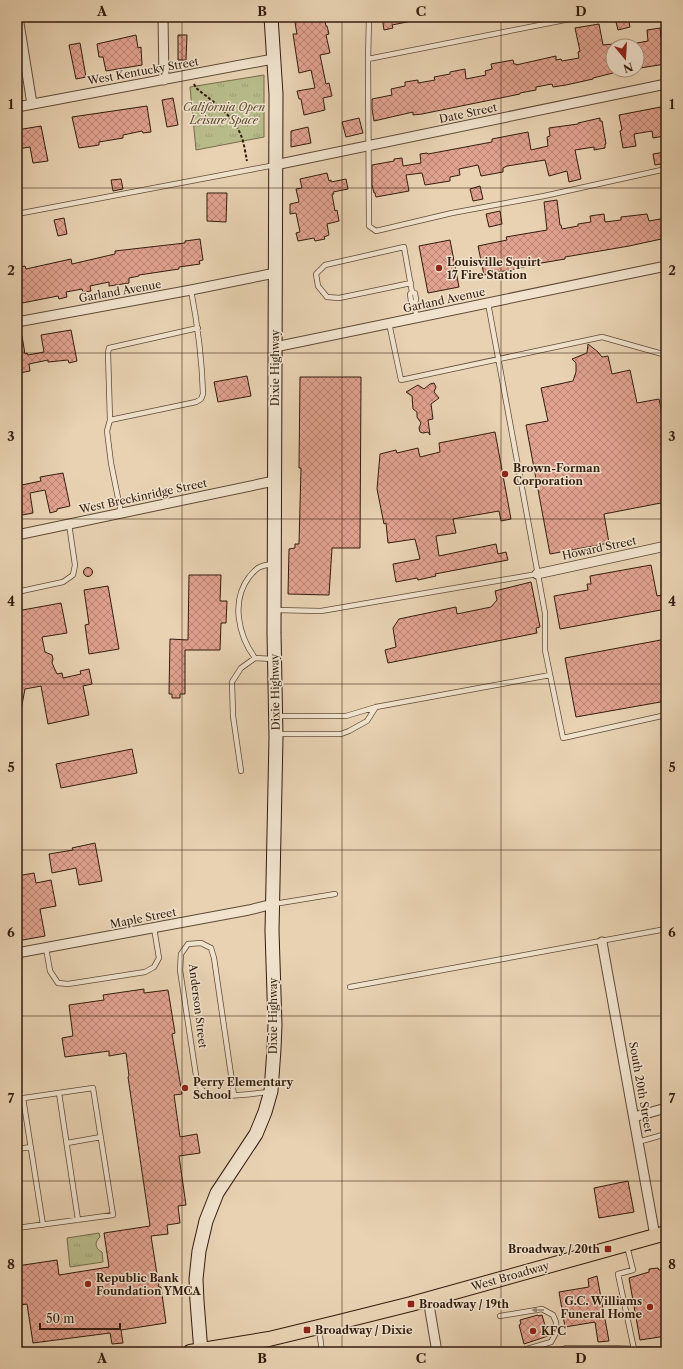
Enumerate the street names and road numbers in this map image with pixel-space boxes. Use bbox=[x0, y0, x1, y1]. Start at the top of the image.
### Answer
street label: West Kentucky Street bbox=[85, 54, 200, 88]
street label: Date Street bbox=[438, 100, 498, 126]
street label: Garland Avenue bbox=[78, 277, 162, 305]
street label: Garland Avenue bbox=[402, 284, 486, 316]
street label: Dixie Highway bbox=[268, 329, 282, 406]
street label: West Breckinridge Street bbox=[77, 476, 208, 517]
street label: Howard Street bbox=[561, 533, 637, 563]
street label: Dixie Highway bbox=[267, 653, 283, 730]
street label: Maple Street bbox=[109, 905, 177, 931]
street label: Anderson Street bbox=[186, 962, 210, 1049]
street label: Dixie Highway bbox=[266, 977, 280, 1054]
street label: South 20th Street bbox=[626, 1040, 656, 1134]
street label: West Broadway bbox=[468, 1258, 551, 1294]

